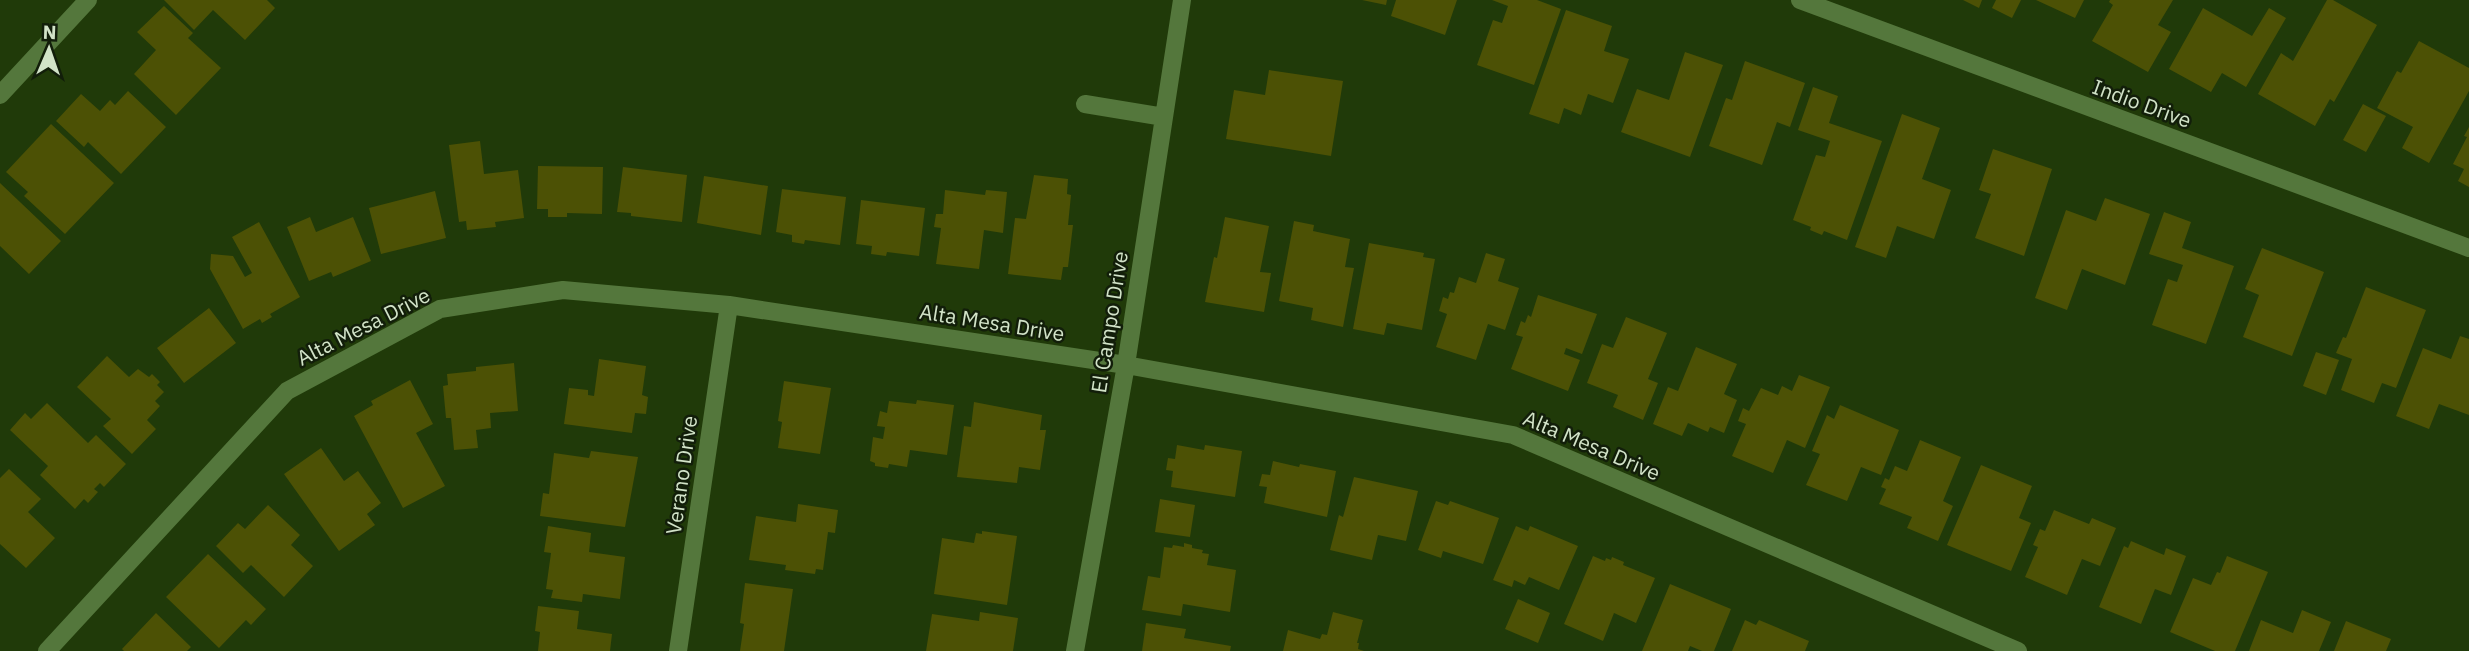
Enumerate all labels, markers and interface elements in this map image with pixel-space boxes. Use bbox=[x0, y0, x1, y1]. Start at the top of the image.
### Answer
north arrow bbox=[14, 14, 84, 84]
text: N bbox=[42, 20, 57, 44]
street label: Indio Drive bbox=[2089, 72, 2195, 134]
street label: El Campo Drive bbox=[1084, 249, 1134, 395]
street label: Alta Mesa Drive bbox=[291, 280, 435, 372]
street label: Alta Mesa Drive bbox=[918, 297, 1066, 347]
street label: Alta Mesa Drive bbox=[1519, 404, 1665, 486]
street label: Verano Drive bbox=[659, 414, 703, 536]

